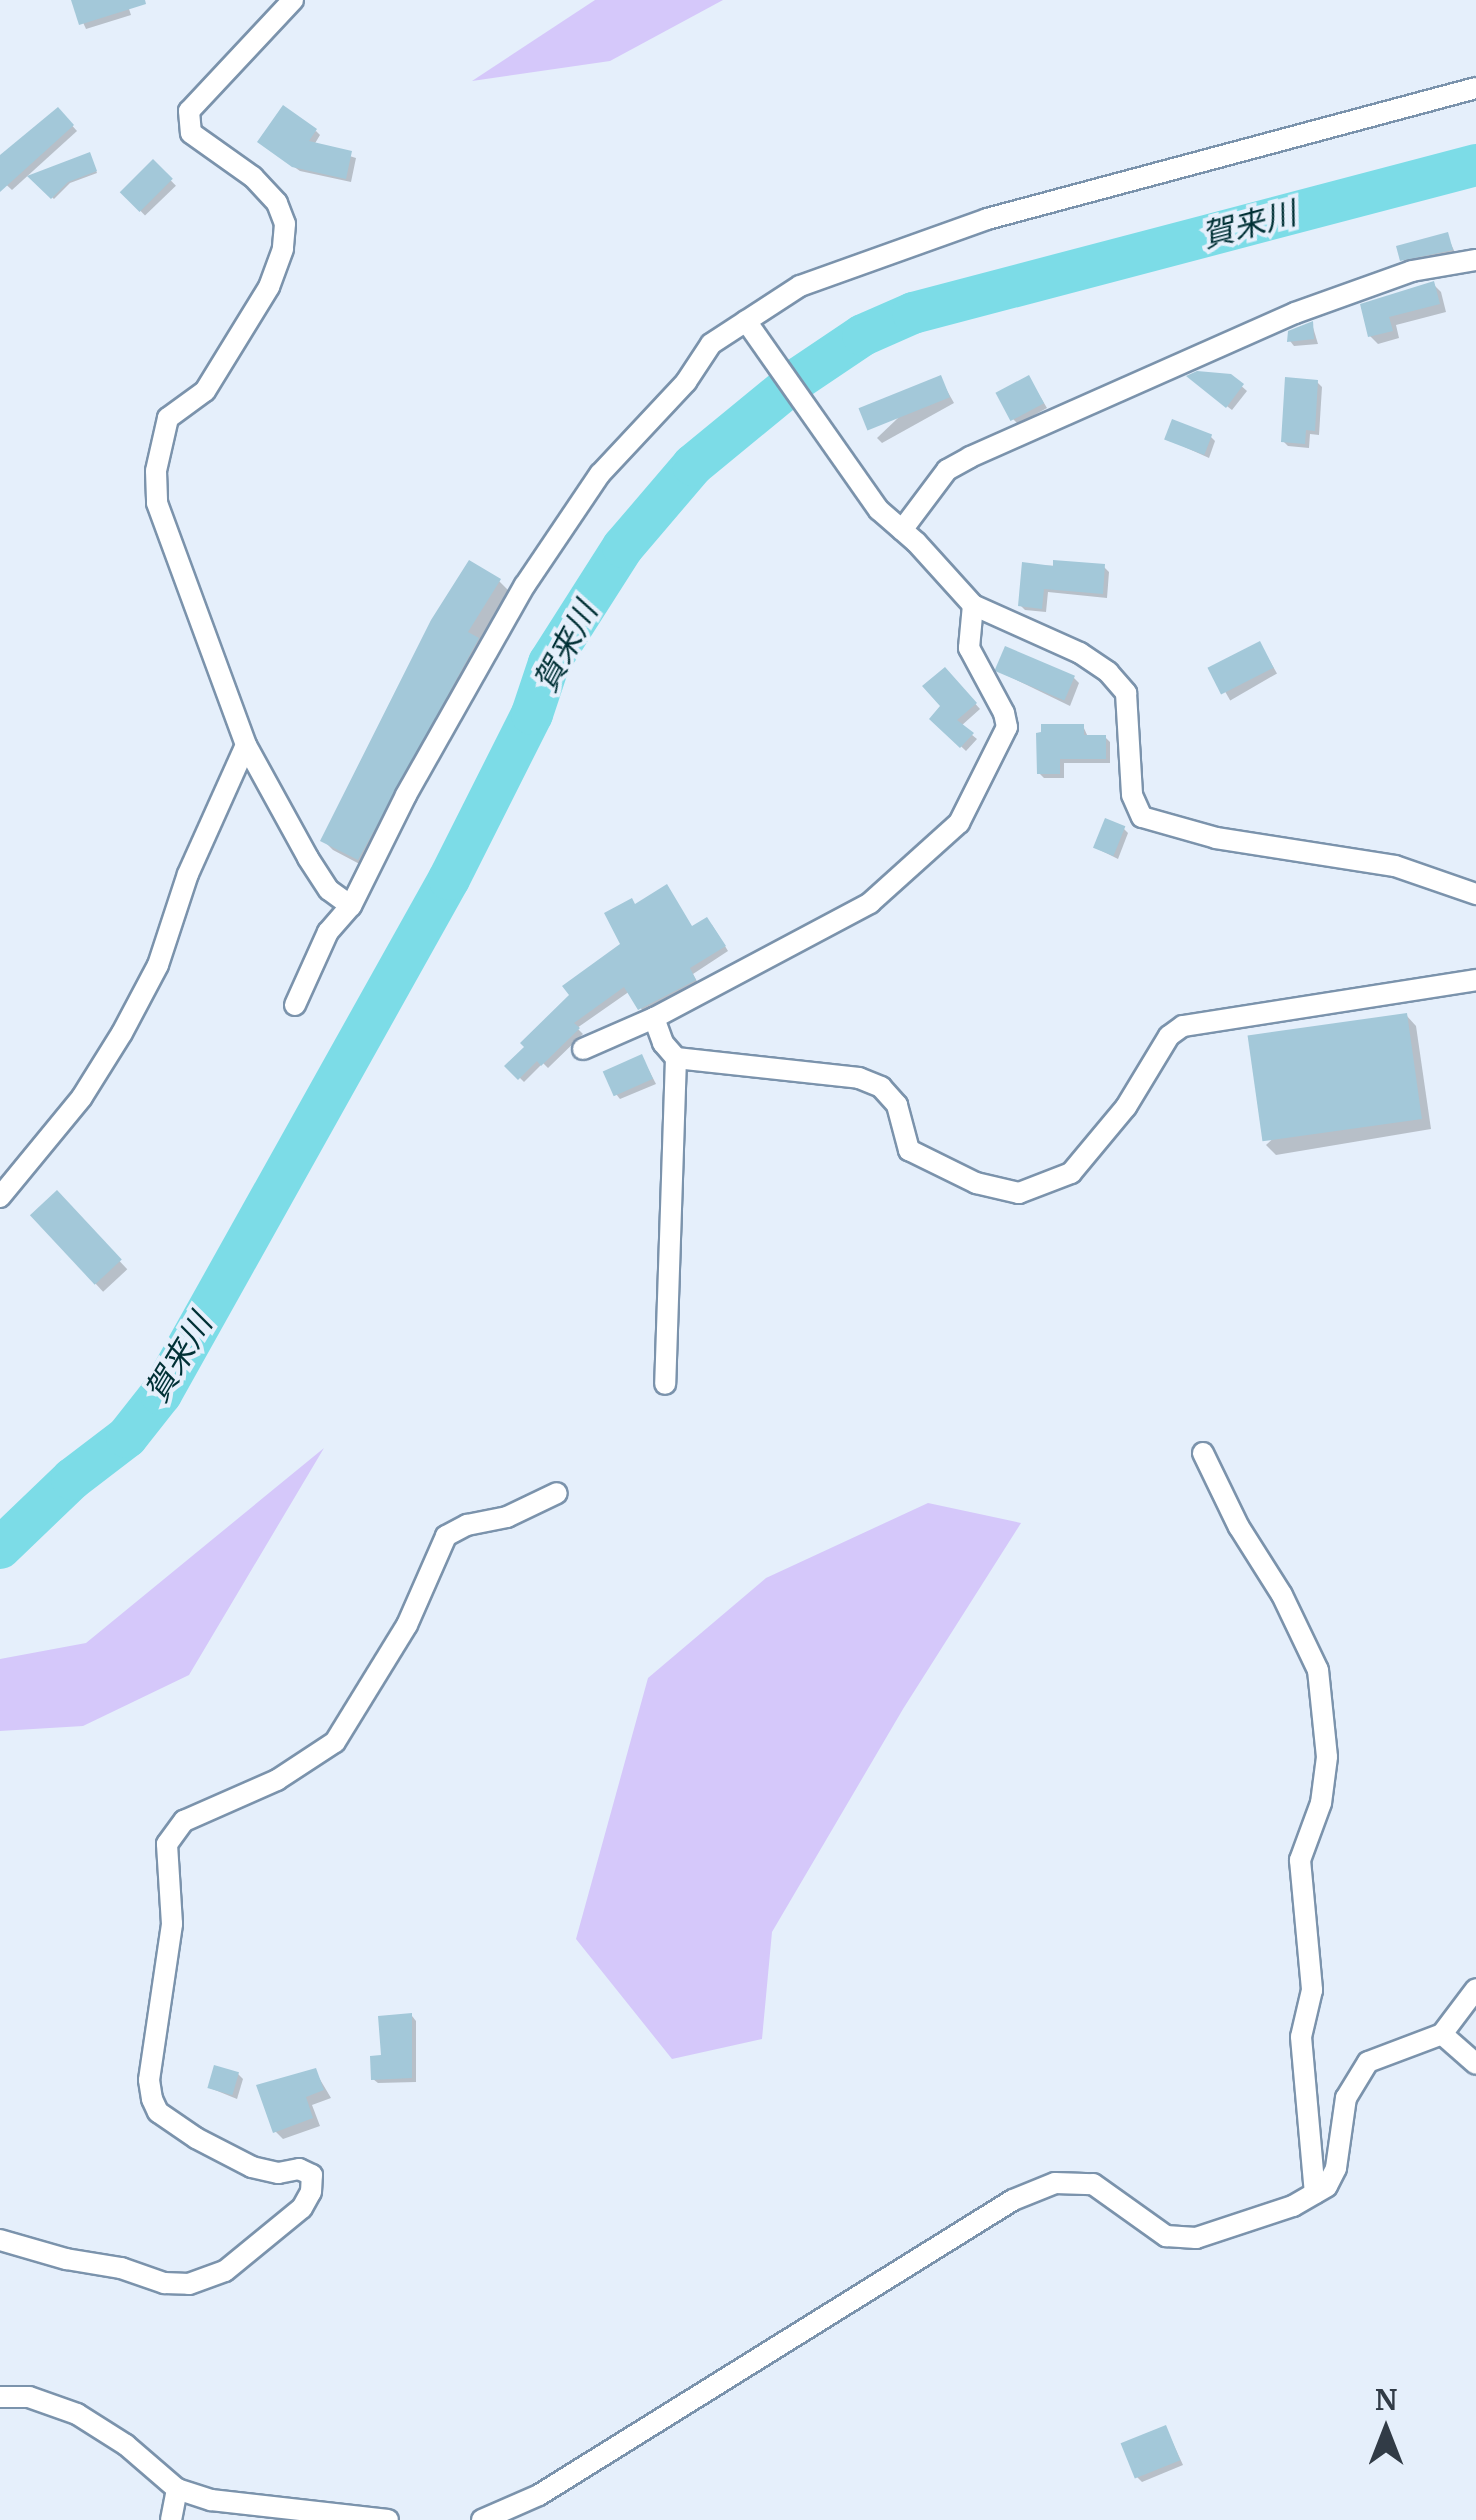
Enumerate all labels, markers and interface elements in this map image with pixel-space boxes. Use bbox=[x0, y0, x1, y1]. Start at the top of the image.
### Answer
water label: 賀来川 bbox=[1198, 194, 1300, 256]
water label: 賀来川 bbox=[527, 596, 605, 698]
water label: 賀来川 bbox=[138, 1307, 220, 1409]
north arrow bbox=[1336, 2380, 1436, 2480]
text: N bbox=[1375, 2382, 1397, 2418]

